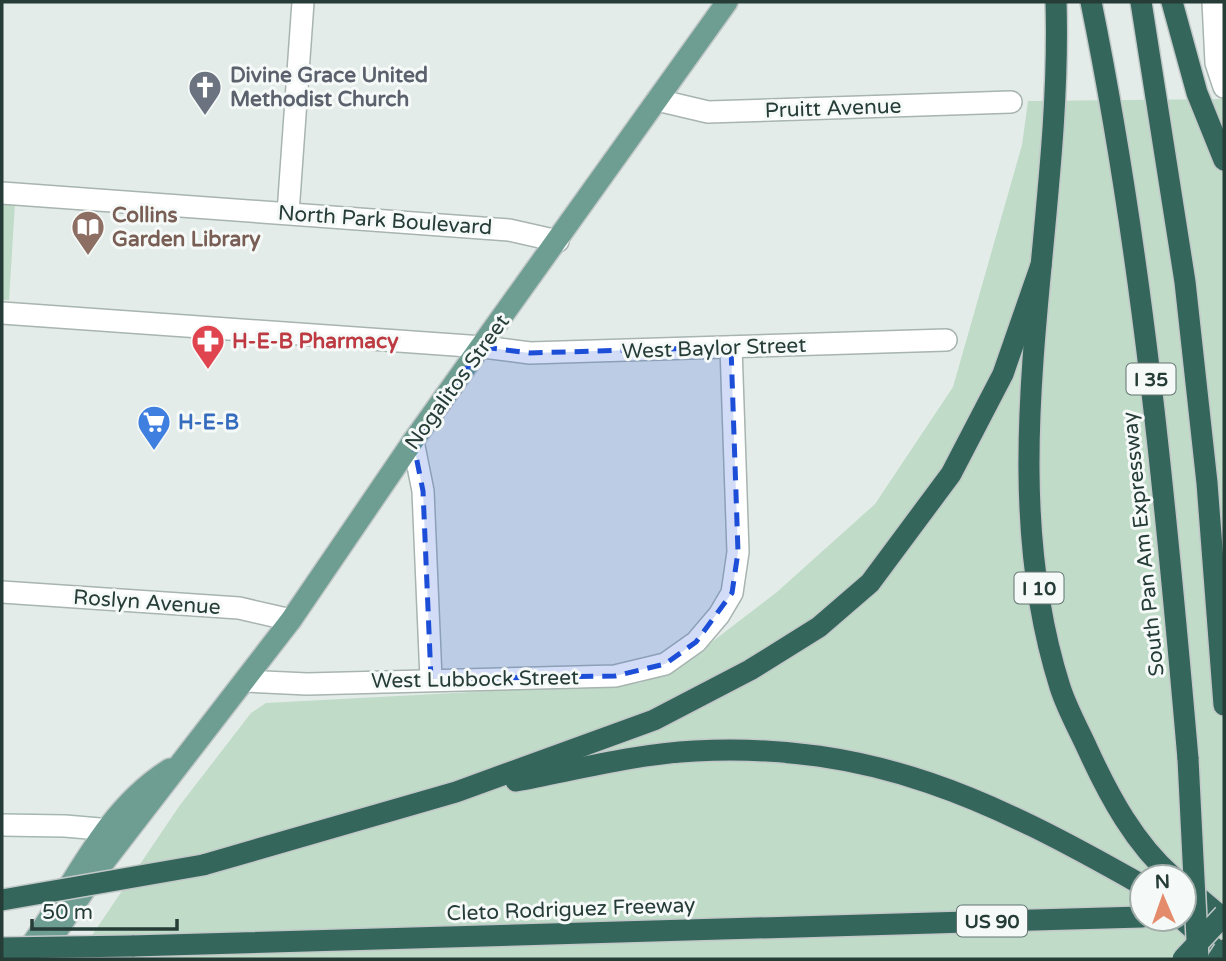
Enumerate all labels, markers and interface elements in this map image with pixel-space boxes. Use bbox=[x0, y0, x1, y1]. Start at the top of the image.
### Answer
place label: Divine Grace United Methodist Church bbox=[230, 63, 428, 112]
church icon: Divine Grace United Methodist Church bbox=[186, 68, 224, 117]
street label: Pruitt Avenue bbox=[764, 94, 902, 123]
street label: North Park Boulevard bbox=[277, 201, 493, 240]
place label: Collins Garden Library bbox=[112, 203, 261, 252]
library icon: Collins Garden Library bbox=[69, 208, 107, 257]
street label: Nogalitos Street bbox=[400, 310, 515, 455]
pharmacy icon: H-E-B Pharmacy bbox=[189, 322, 227, 371]
place label: H-E-B Pharmacy bbox=[232, 329, 399, 354]
street label: West Baylor Street bbox=[621, 333, 807, 364]
road number: I 35 bbox=[1126, 364, 1176, 394]
supermarket icon: H-E-B bbox=[135, 403, 173, 452]
place label: H-E-B bbox=[178, 410, 239, 435]
street label: South Pan Am Expressway bbox=[1117, 410, 1170, 677]
road number: I 10 bbox=[1014, 572, 1064, 604]
street label: Roslyn Avenue bbox=[72, 585, 222, 620]
street label: West Lubbock Street bbox=[371, 665, 579, 694]
north arrow bbox=[1128, 863, 1198, 933]
text: N bbox=[1154, 871, 1170, 893]
scale bar bbox=[32, 888, 177, 932]
street label: Cleto Rodriguez Freeway bbox=[446, 893, 696, 926]
text: 50 m bbox=[42, 900, 93, 925]
road number: US 90 bbox=[957, 906, 1027, 937]

